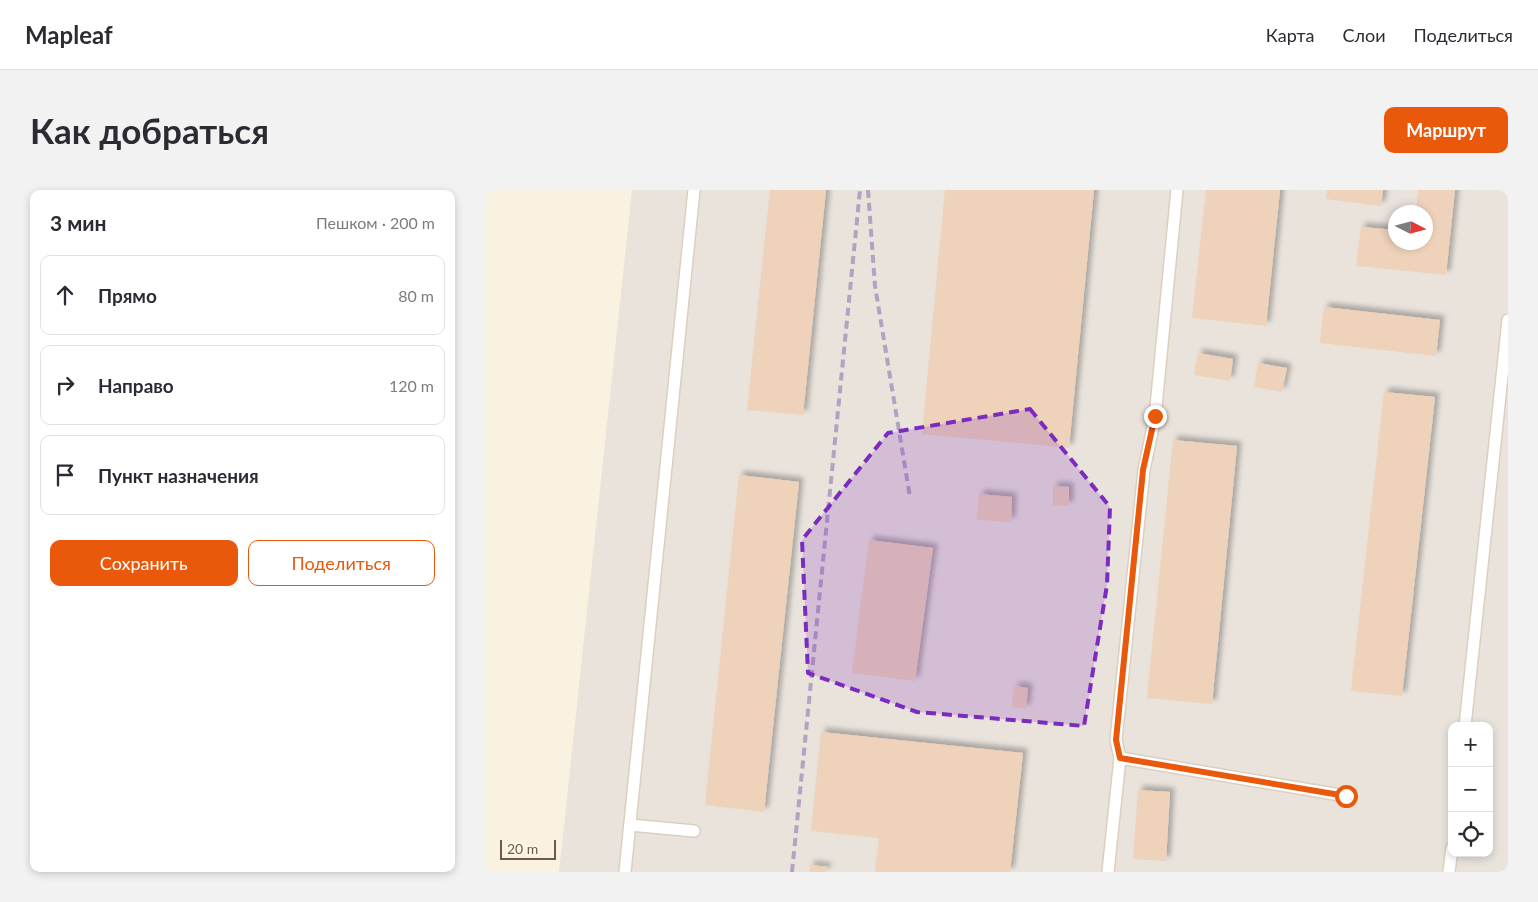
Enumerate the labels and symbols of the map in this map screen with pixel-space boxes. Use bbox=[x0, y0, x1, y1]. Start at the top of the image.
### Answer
north arrow bbox=[1388, 205, 1433, 250]
route end bbox=[1144, 405, 1167, 428]
route start bbox=[1335, 785, 1358, 808]
scale bar bbox=[500, 837, 556, 860]

